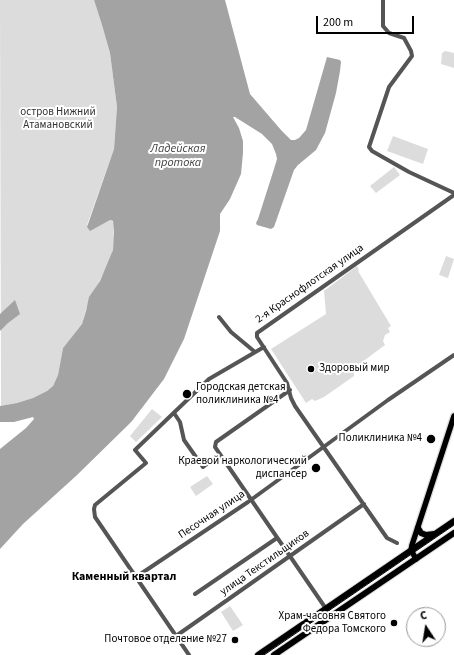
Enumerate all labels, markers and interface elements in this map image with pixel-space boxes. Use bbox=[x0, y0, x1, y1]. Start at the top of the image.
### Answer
scale bar bbox=[318, 8, 416, 34]
text: 200 m bbox=[323, 14, 353, 31]
park label: остров Нижний Атамановский bbox=[20, 106, 96, 132]
water label: Ладейская протока bbox=[150, 142, 206, 170]
street label: 2-я Краснофлотская улица bbox=[253, 242, 367, 326]
place label: Здоровый мир bbox=[319, 362, 390, 376]
marker: Здоровый мир bbox=[306, 364, 316, 374]
place label: Городская детская поликлиника №4 bbox=[196, 381, 286, 407]
marker: Городская детская поликлиника №4 bbox=[181, 388, 193, 400]
place label: Поликлиника №4 bbox=[339, 432, 422, 446]
marker: Поликлиника №4 bbox=[425, 433, 437, 445]
place label: Краевой наркологический диспансер bbox=[178, 455, 307, 481]
marker: Краевой наркологический диспансер bbox=[310, 462, 322, 474]
street label: Песочная улица bbox=[176, 488, 248, 542]
street label: улица Текстильщиков bbox=[218, 527, 312, 599]
district label: Каменный квартал bbox=[72, 570, 176, 584]
north arrow bbox=[406, 607, 446, 647]
text: С bbox=[419, 608, 428, 624]
place label: Храм-часовня Святого Федора Томского bbox=[279, 610, 386, 636]
marker: Храм-часовня Святого Федора Томского bbox=[389, 618, 399, 628]
place label: Почтовое отделение №27 bbox=[104, 633, 227, 647]
marker: Почтовое отделение №27 bbox=[230, 635, 240, 645]

